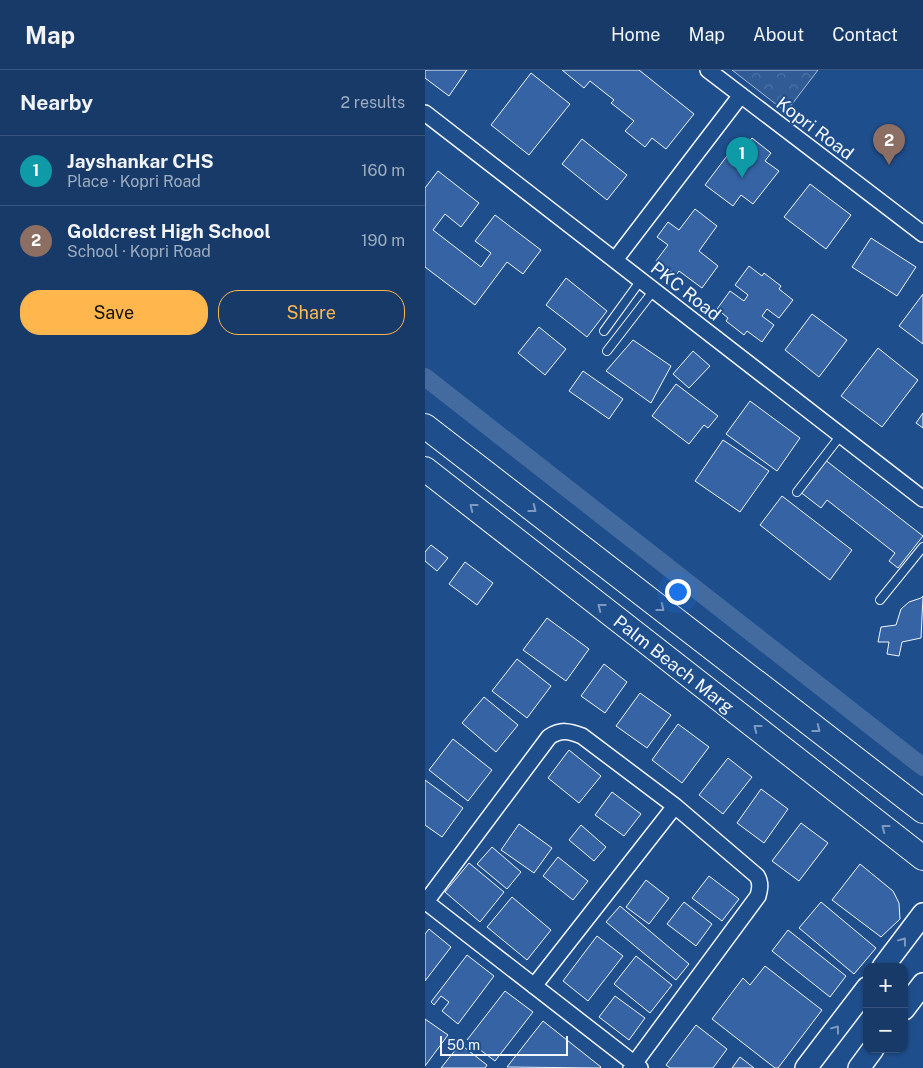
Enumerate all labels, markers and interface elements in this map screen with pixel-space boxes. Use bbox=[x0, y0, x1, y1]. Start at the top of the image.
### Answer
text: Map bbox=[25, 21, 75, 49]
text: Home bbox=[611, 24, 661, 45]
text: Map bbox=[689, 24, 725, 45]
text: About bbox=[753, 24, 804, 45]
text: Contact bbox=[832, 24, 898, 45]
text: Nearby bbox=[20, 90, 93, 115]
street label: Kopri Road bbox=[772, 92, 858, 164]
text: 2 results bbox=[340, 93, 405, 112]
pin: 2 bbox=[873, 124, 905, 165]
pin: 1 bbox=[726, 137, 758, 178]
text: Jayshankar CHS bbox=[67, 150, 214, 172]
text: 1 bbox=[33, 161, 39, 180]
text: 160 m bbox=[361, 161, 405, 180]
text: Place · Kopri Road bbox=[67, 172, 201, 191]
text: Goldcrest High School bbox=[67, 220, 271, 242]
text: 2 bbox=[31, 231, 41, 250]
text: 190 m bbox=[361, 231, 405, 250]
text: School · Kopri Road bbox=[67, 242, 211, 261]
street label: PKC Road bbox=[647, 257, 725, 325]
button: Save bbox=[20, 290, 208, 335]
button: Share bbox=[218, 290, 405, 335]
one-way arrow bbox=[527, 503, 537, 512]
one-way arrow bbox=[470, 504, 479, 512]
your location bbox=[665, 579, 691, 605]
one-way arrow bbox=[655, 603, 664, 611]
one-way arrow bbox=[598, 604, 607, 612]
street label: Palm Beach Marg bbox=[610, 610, 738, 718]
one-way arrow bbox=[812, 724, 821, 733]
one-way arrow bbox=[753, 725, 762, 734]
one-way arrow bbox=[881, 825, 890, 834]
one-way arrow bbox=[897, 937, 906, 947]
map controls bbox=[863, 963, 908, 1053]
button: + bbox=[863, 963, 908, 1008]
button: − bbox=[863, 1008, 908, 1053]
one-way arrow bbox=[830, 1026, 838, 1035]
scale bar bbox=[440, 1033, 567, 1056]
text: 50 m bbox=[447, 1037, 480, 1053]

